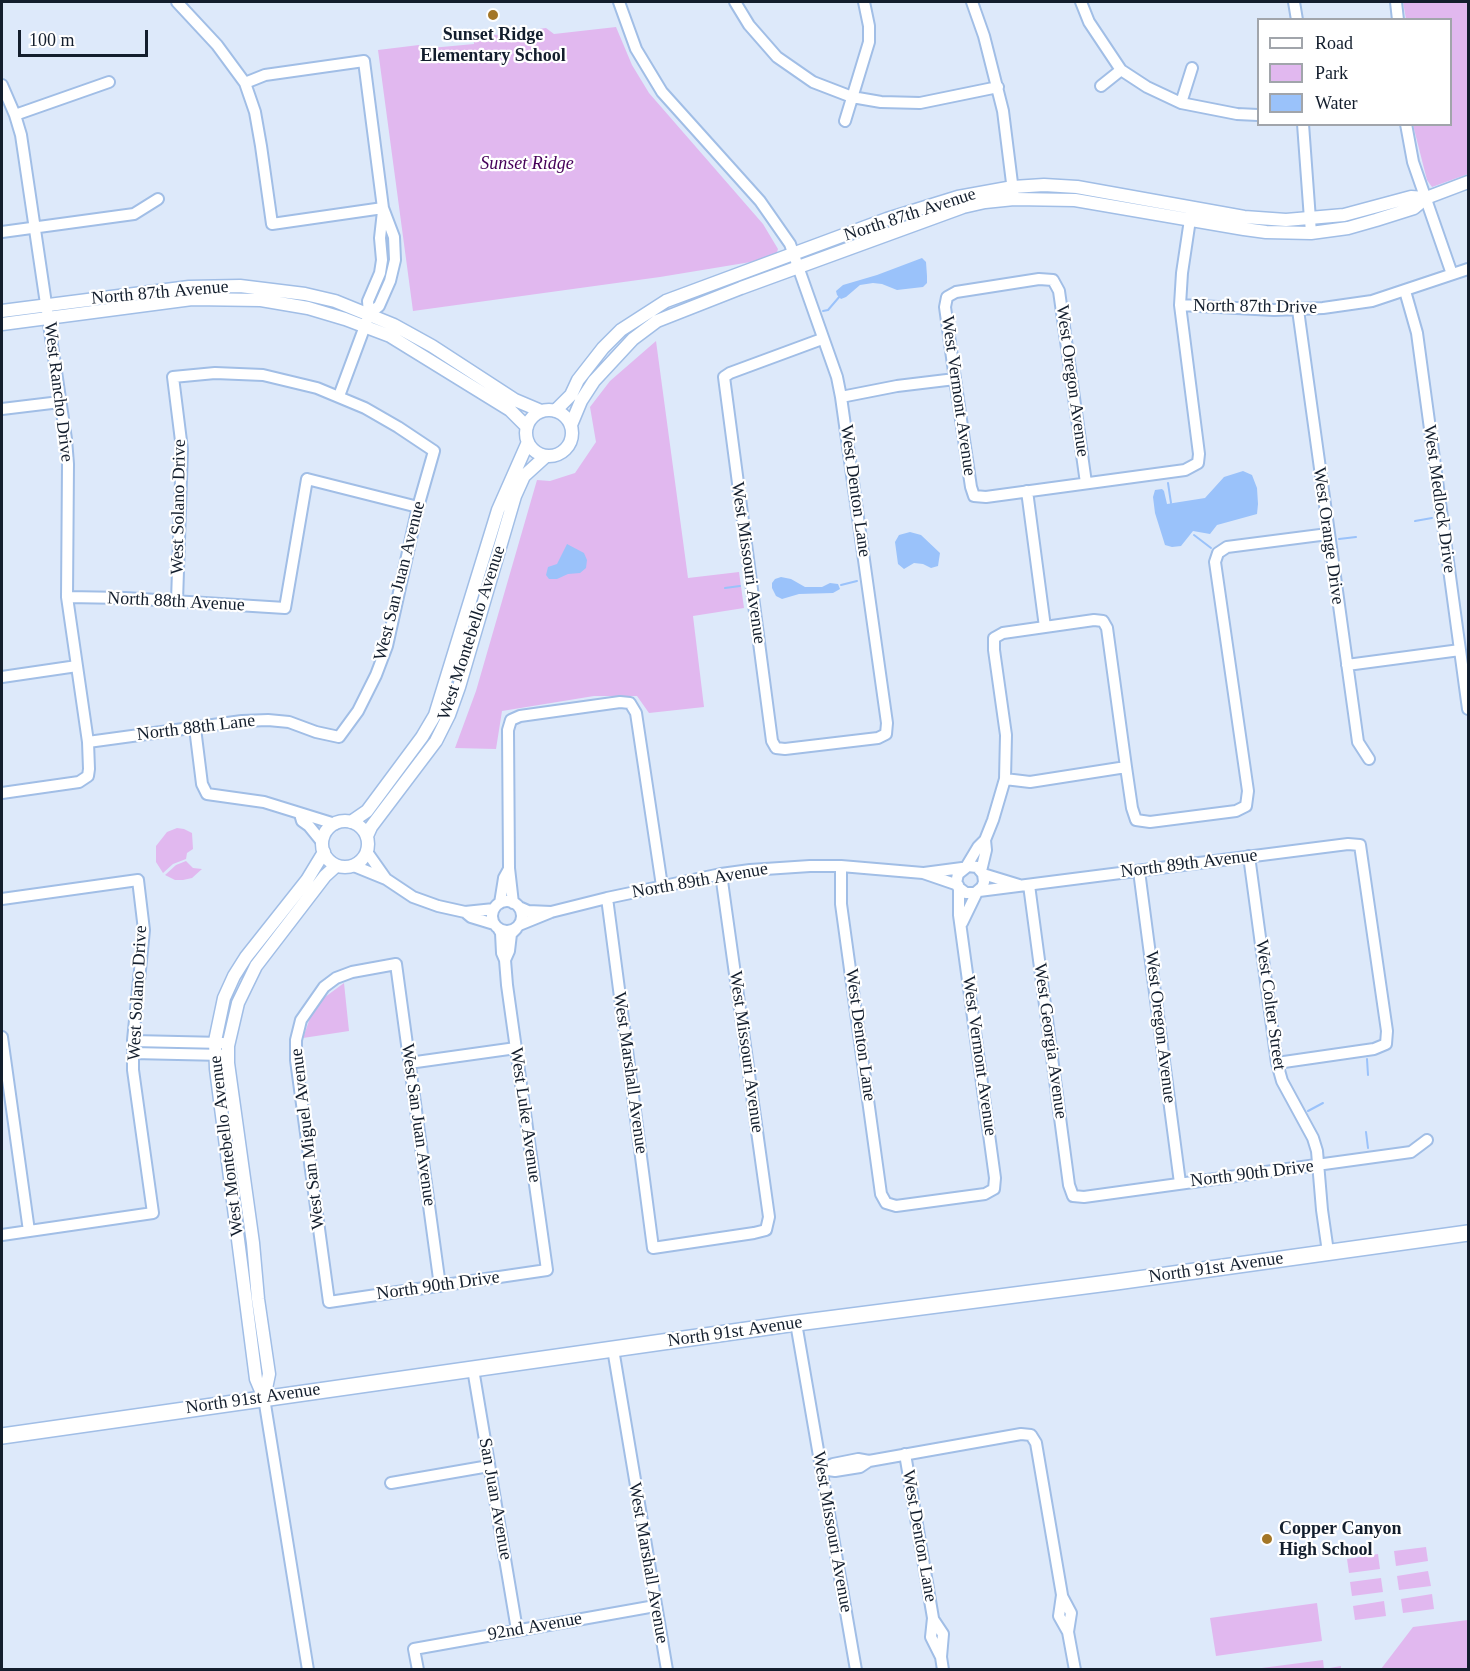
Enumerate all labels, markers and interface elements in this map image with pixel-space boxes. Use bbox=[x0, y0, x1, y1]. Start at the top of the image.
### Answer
marker: Sunset Ridge Elementary School bbox=[486, 8, 500, 22]
scale bar bbox=[21, 18, 152, 56]
legend bbox=[1257, 18, 1452, 126]
place label: Sunset Ridge Elementary School bbox=[420, 24, 566, 66]
text: 100 m bbox=[29, 30, 75, 50]
text: Road bbox=[1315, 33, 1353, 53]
text: Park bbox=[1315, 63, 1348, 83]
text: Water bbox=[1315, 93, 1358, 113]
park label: Sunset Ridge bbox=[480, 153, 574, 175]
street label: North 87th Avenue bbox=[841, 183, 979, 247]
street label: North 87th Avenue bbox=[91, 276, 229, 310]
street label: North 87th Drive bbox=[1193, 295, 1317, 319]
street label: West Oregon Avenue bbox=[1051, 304, 1093, 458]
street label: West Vermont Avenue bbox=[936, 315, 980, 477]
street label: West Rancho Drive bbox=[39, 321, 77, 463]
street label: West Denton Lane bbox=[835, 423, 875, 559]
street label: West Medlock Drive bbox=[1418, 423, 1460, 575]
street label: West Solano Drive bbox=[167, 439, 191, 575]
street label: West Orange Drive bbox=[1308, 466, 1348, 606]
street label: West Missouri Avenue bbox=[726, 481, 770, 645]
street label: West San Juan Avenue bbox=[370, 499, 430, 663]
street label: West Montebello Avenue bbox=[434, 543, 510, 723]
street label: North 88th Avenue bbox=[107, 588, 245, 616]
street label: North 88th Lane bbox=[136, 710, 256, 746]
street label: North 89th Avenue bbox=[1119, 845, 1259, 883]
street label: North 89th Avenue bbox=[630, 858, 770, 904]
street label: West Solano Drive bbox=[124, 925, 152, 1061]
street label: West Colter Street bbox=[1250, 938, 1290, 1072]
street label: West Oregon Avenue bbox=[1140, 950, 1180, 1104]
street label: West Georgia Avenue bbox=[1028, 962, 1072, 1120]
street label: West Denton Lane bbox=[840, 967, 880, 1103]
street label: West Missouri Avenue bbox=[724, 970, 768, 1134]
street label: West Vermont Avenue bbox=[957, 975, 1001, 1137]
street label: West Marshall Avenue bbox=[608, 991, 652, 1155]
street label: West San Juan Avenue bbox=[396, 1042, 440, 1208]
street label: West Luke Avenue bbox=[505, 1046, 545, 1184]
street label: West San Miguel Avenue bbox=[286, 1047, 330, 1231]
street label: West Montebello Avenue bbox=[205, 1054, 249, 1238]
street label: North 90th Drive bbox=[1189, 1156, 1315, 1192]
street label: North 91st Avenue bbox=[1147, 1248, 1285, 1288]
street label: North 90th Drive bbox=[375, 1267, 501, 1305]
street label: North 91st Avenue bbox=[666, 1312, 804, 1352]
street label: North 91st Avenue bbox=[184, 1379, 322, 1419]
street label: San Juan Avenue bbox=[474, 1436, 516, 1562]
street label: West Missouri Avenue bbox=[807, 1450, 857, 1614]
street label: West Denton Lane bbox=[897, 1468, 941, 1604]
street label: West Marshall Avenue bbox=[623, 1481, 673, 1645]
place label: Copper Canyon High School bbox=[1279, 1518, 1402, 1561]
marker: Copper Canyon High School bbox=[1260, 1532, 1274, 1546]
street label: 92nd Avenue bbox=[486, 1608, 584, 1646]

